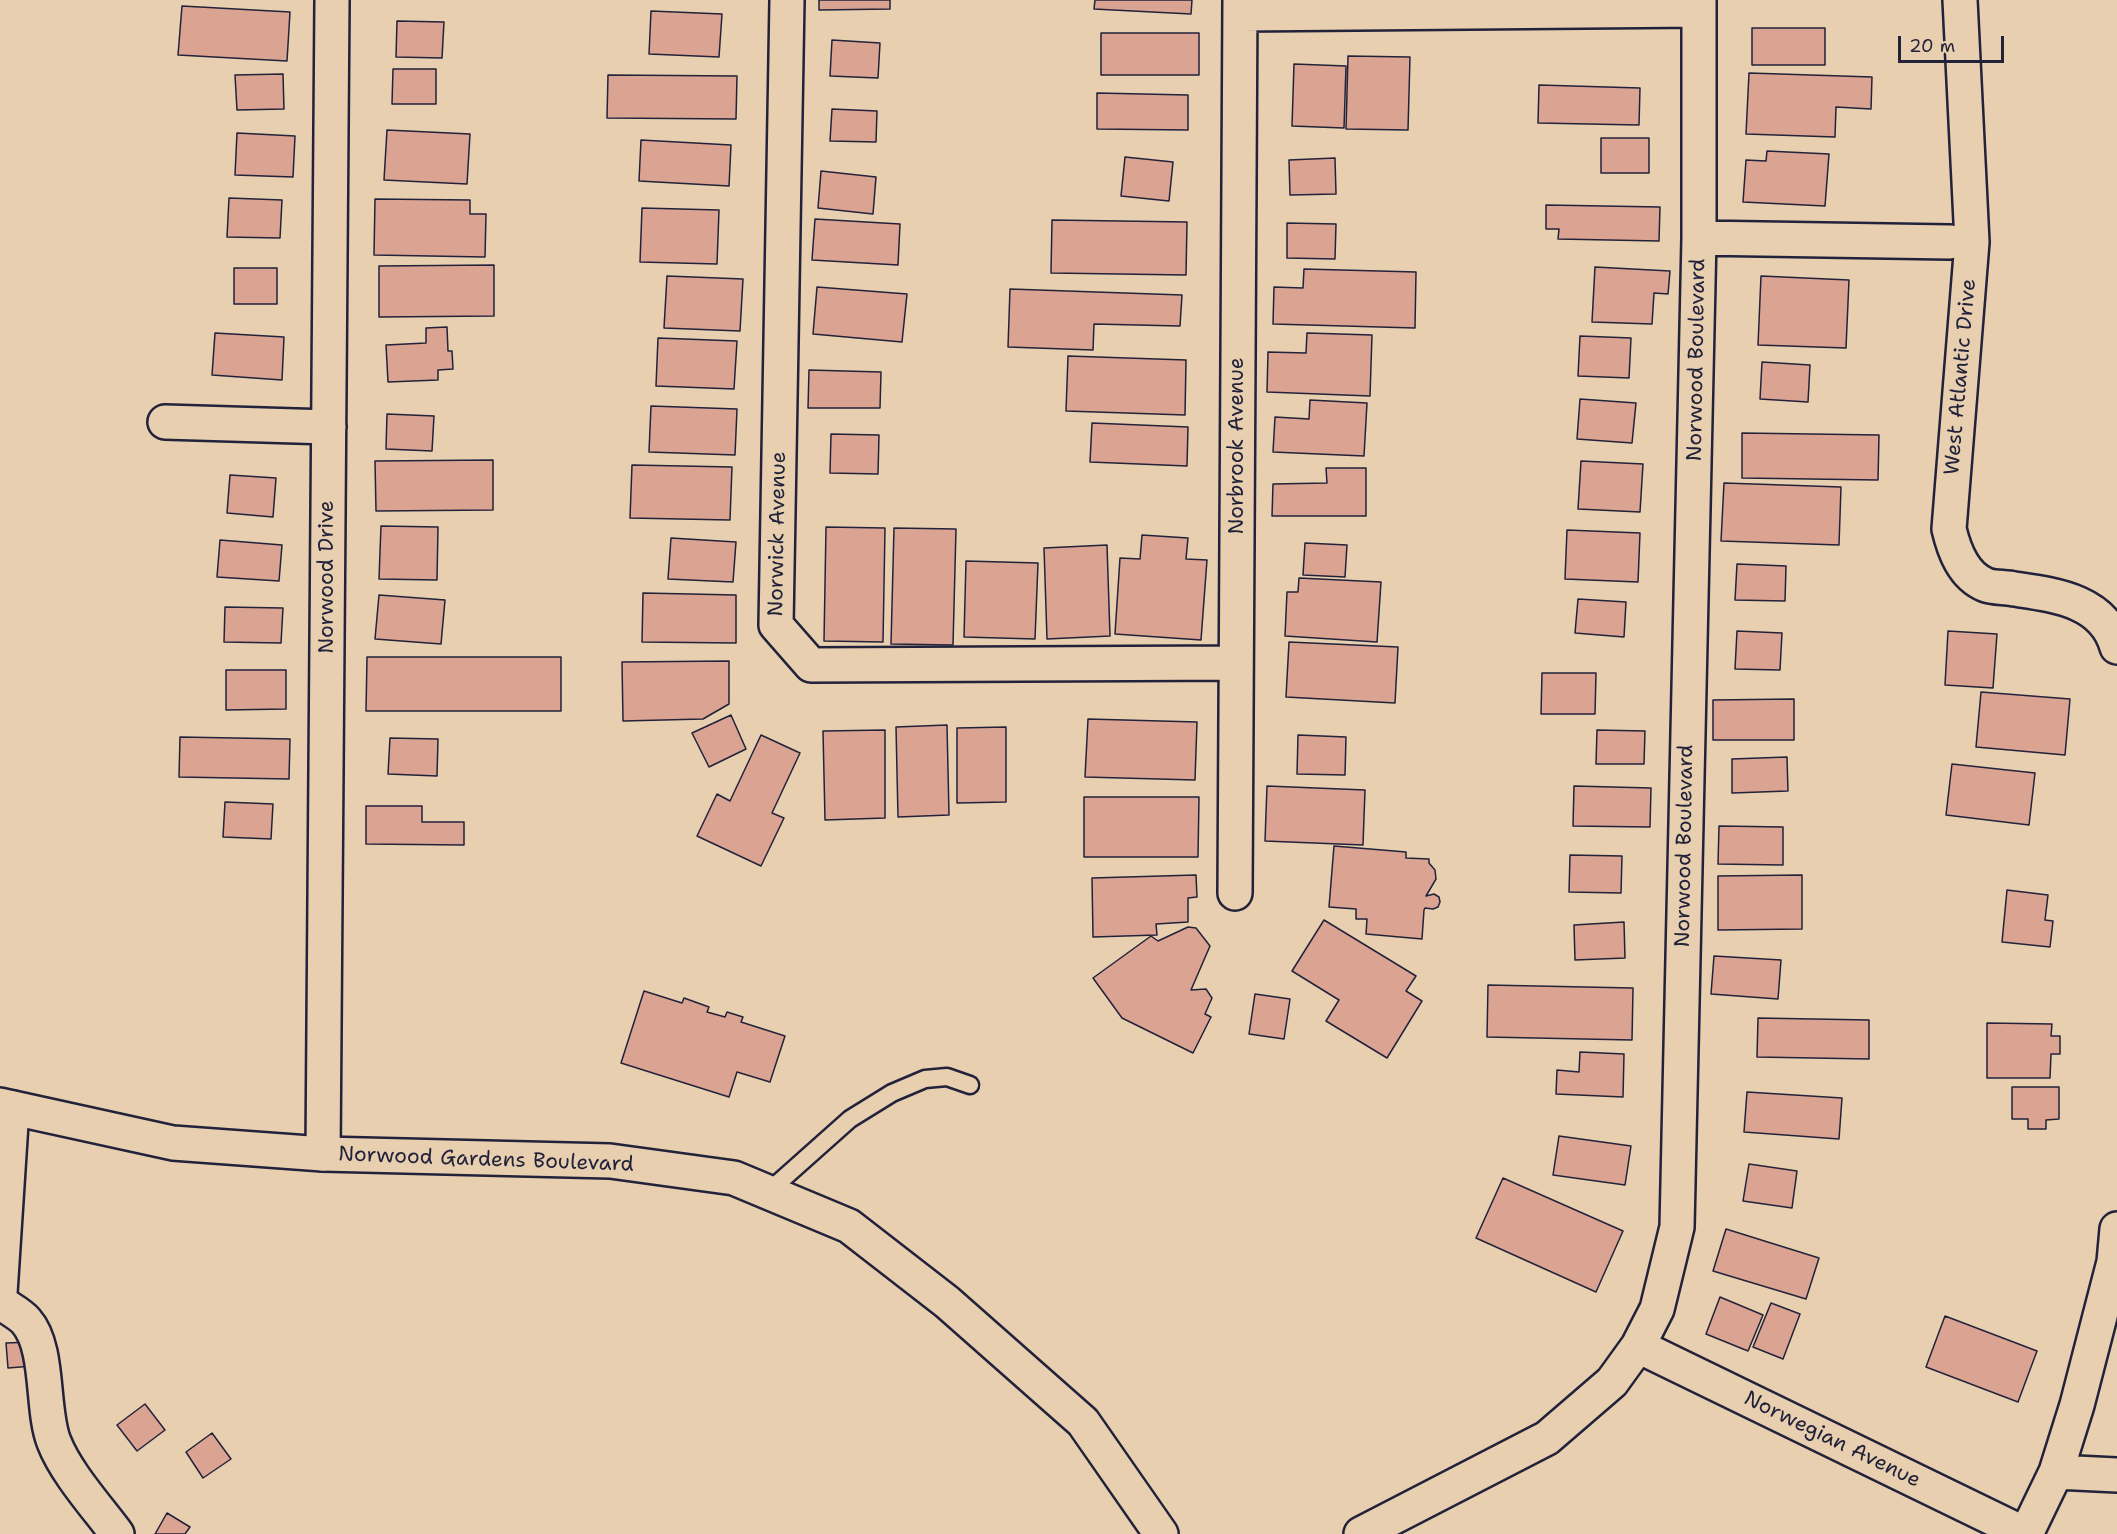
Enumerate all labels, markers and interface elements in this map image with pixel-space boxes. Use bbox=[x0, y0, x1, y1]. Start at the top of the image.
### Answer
scale bar bbox=[1901, 24, 2008, 62]
text: 20 m bbox=[1909, 34, 1955, 58]
street label: Norwood Boulevard bbox=[1683, 258, 1711, 462]
street label: West Atlantic Drive bbox=[1940, 278, 1982, 476]
street label: Norbrook Avenue bbox=[1225, 357, 1251, 535]
street label: Norwick Avenue bbox=[764, 451, 792, 617]
street label: Norwood Drive bbox=[315, 500, 341, 654]
street label: Norwood Boulevard bbox=[1671, 744, 1699, 948]
street label: Norwood Gardens Boulevard bbox=[338, 1142, 634, 1178]
street label: Norwegian Avenue bbox=[1740, 1386, 1924, 1494]

